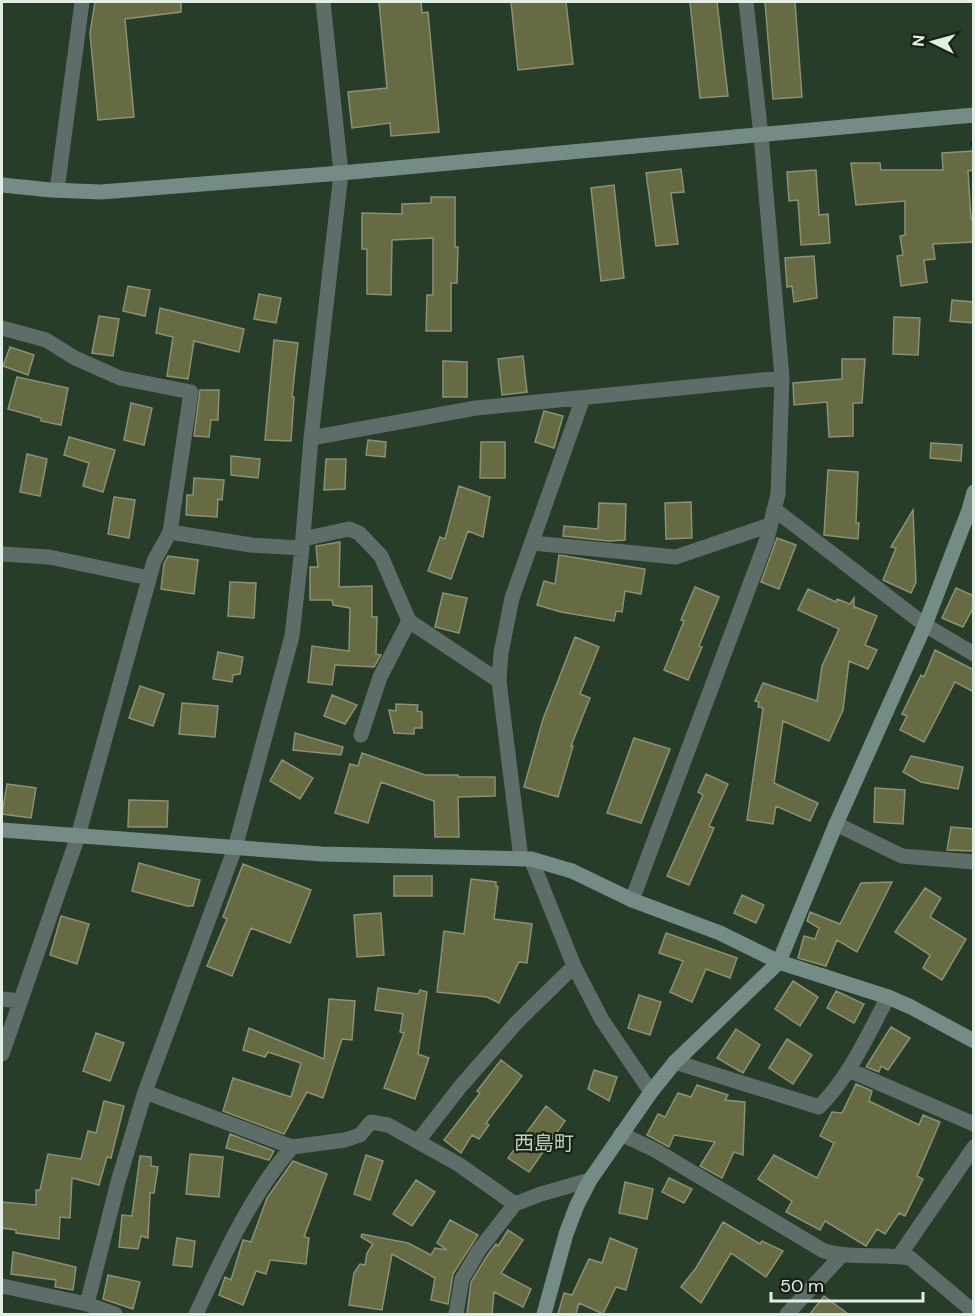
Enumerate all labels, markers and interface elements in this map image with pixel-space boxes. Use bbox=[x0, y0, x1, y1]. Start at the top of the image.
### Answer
north arrow bbox=[903, 12, 963, 72]
text: N bbox=[908, 34, 930, 47]
district label: 西島町 bbox=[514, 1130, 574, 1156]
scale bar bbox=[771, 1265, 922, 1303]
text: 50 m bbox=[780, 1274, 824, 1298]

